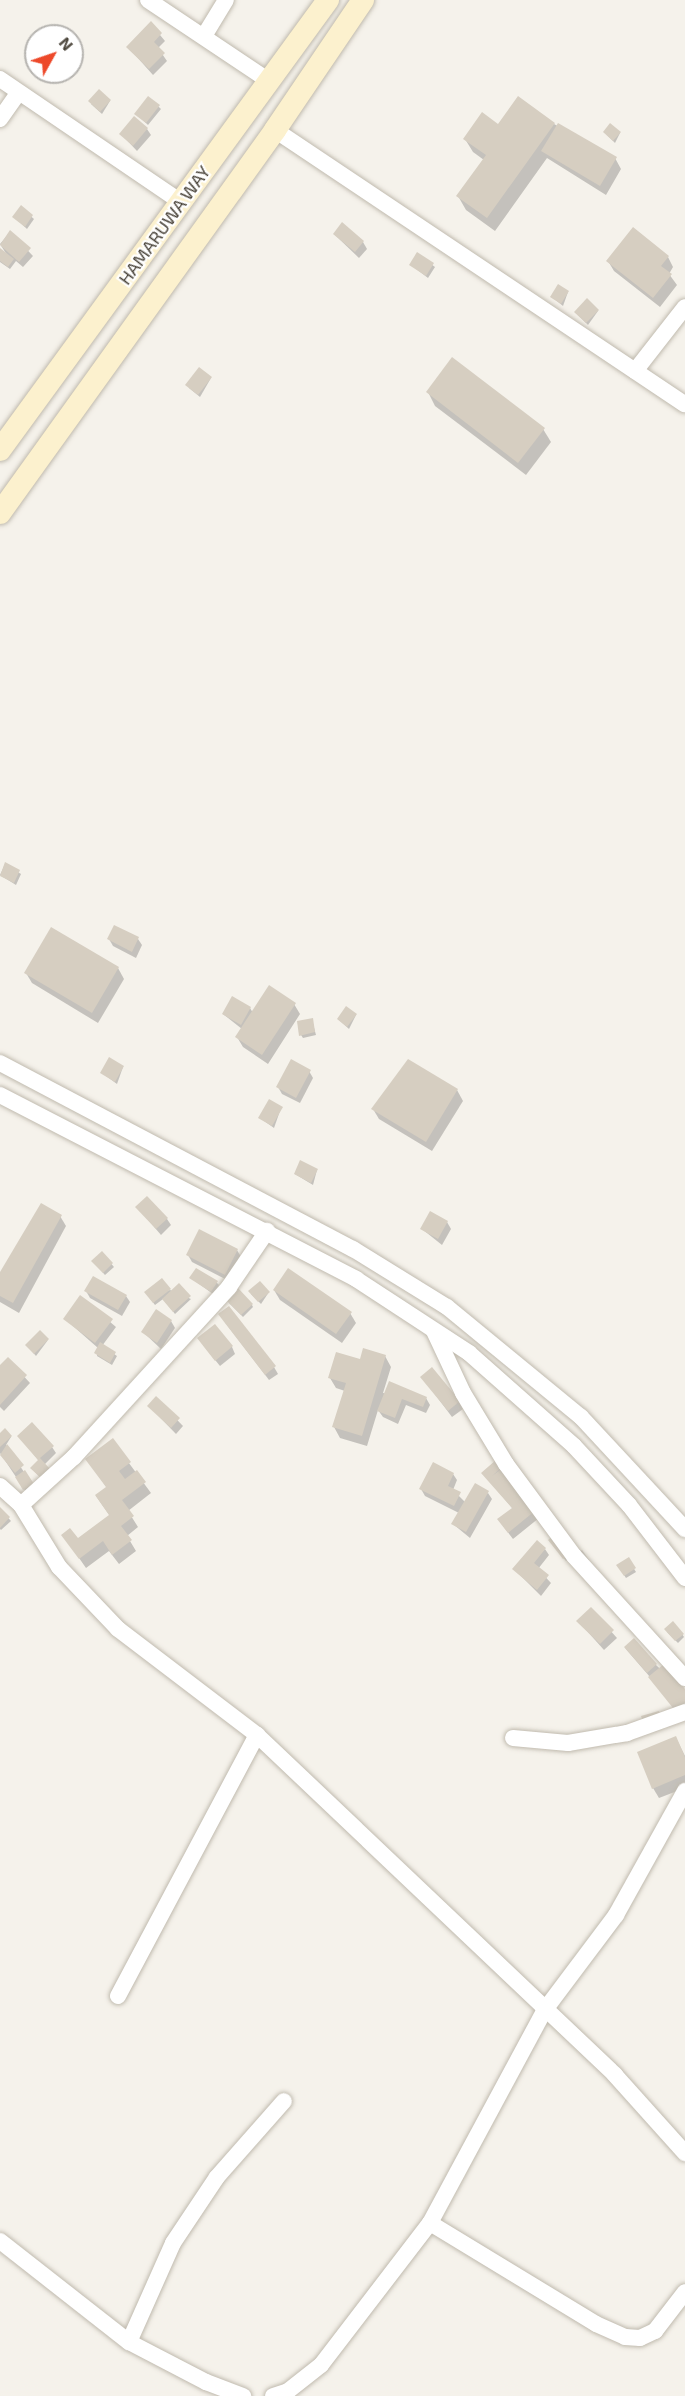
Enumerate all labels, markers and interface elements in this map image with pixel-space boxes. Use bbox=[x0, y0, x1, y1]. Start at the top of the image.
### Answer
north arrow bbox=[24, 24, 84, 84]
text: N bbox=[56, 33, 78, 54]
street label: HAMARUWA WAY bbox=[113, 161, 215, 289]

